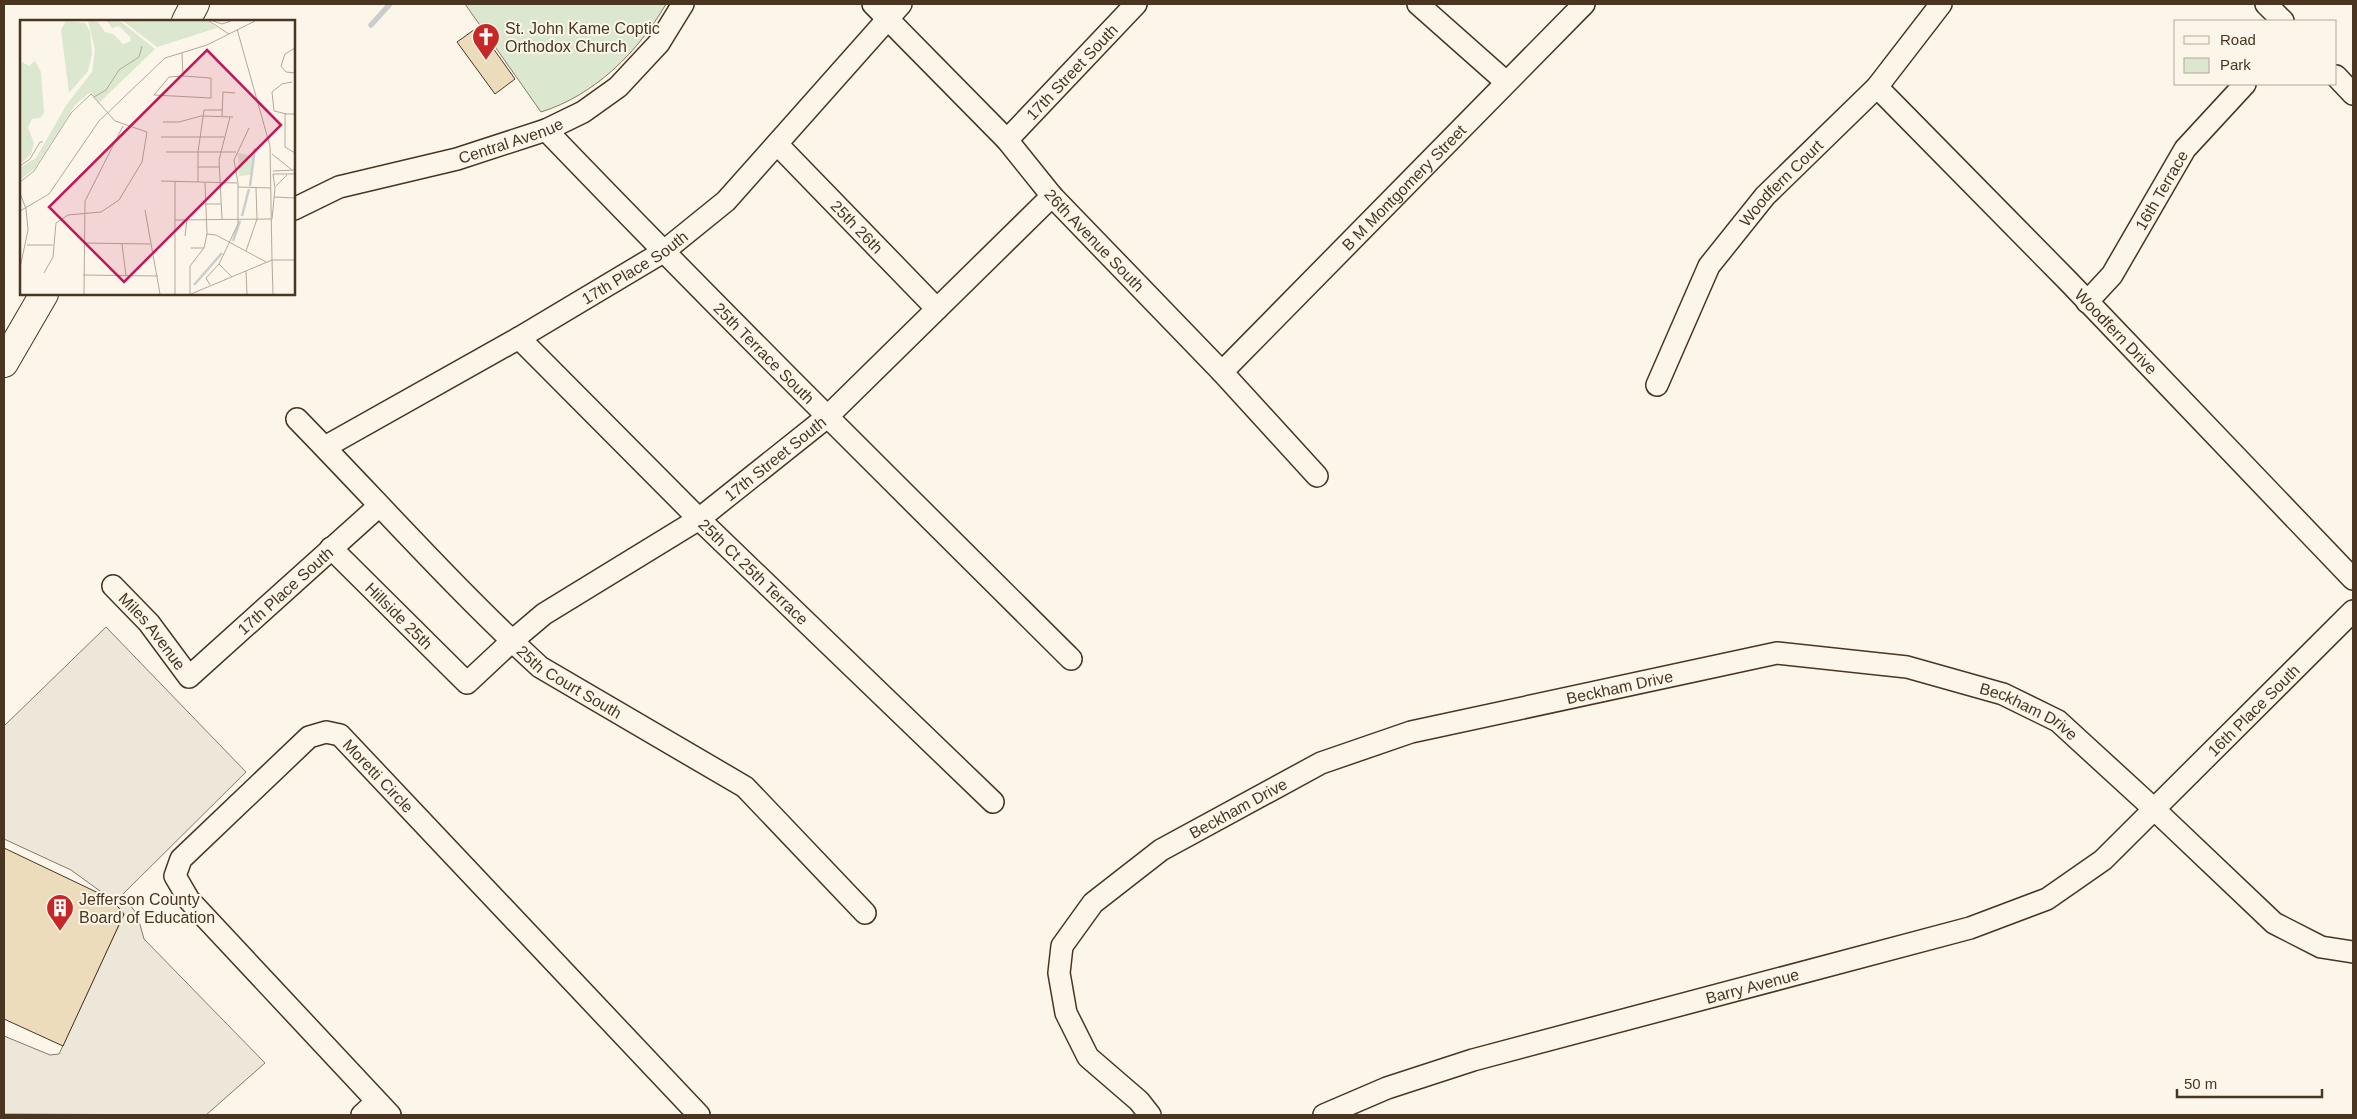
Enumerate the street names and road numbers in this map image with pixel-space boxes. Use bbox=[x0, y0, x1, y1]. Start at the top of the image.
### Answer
street label: 17th Street South bbox=[1023, 21, 1121, 123]
street label: Central Avenue bbox=[456, 115, 566, 166]
street label: B M Montgomery Street bbox=[1338, 121, 1469, 254]
street label: Woodfern Court bbox=[1736, 136, 1826, 229]
street label: 16th Terrace bbox=[2132, 147, 2191, 233]
street label: 26th Avenue South bbox=[1041, 186, 1148, 295]
street label: 25th 26th bbox=[828, 197, 886, 256]
street label: 17th Place South bbox=[579, 227, 691, 307]
street label: Woodfern Drive bbox=[2072, 285, 2161, 377]
street label: 25th Terrace South bbox=[711, 299, 818, 407]
street label: 17th Street South bbox=[721, 413, 829, 504]
street label: 25th Ct 25th Terrace bbox=[696, 515, 812, 628]
street label: 17th Place South bbox=[234, 543, 336, 638]
street label: Hillside 25th bbox=[362, 579, 436, 652]
street label: Miles Avenue bbox=[116, 589, 189, 673]
street label: 25th Court South bbox=[514, 642, 625, 721]
street label: 16th Place South bbox=[2204, 661, 2303, 759]
street label: Beckham Drive bbox=[1565, 667, 1674, 707]
street label: Beckham Drive bbox=[1978, 679, 2081, 743]
street label: Moretti Circle bbox=[340, 736, 417, 816]
street label: Beckham Drive bbox=[1186, 775, 1290, 842]
street label: Barry Avenue bbox=[1704, 965, 1801, 1006]

